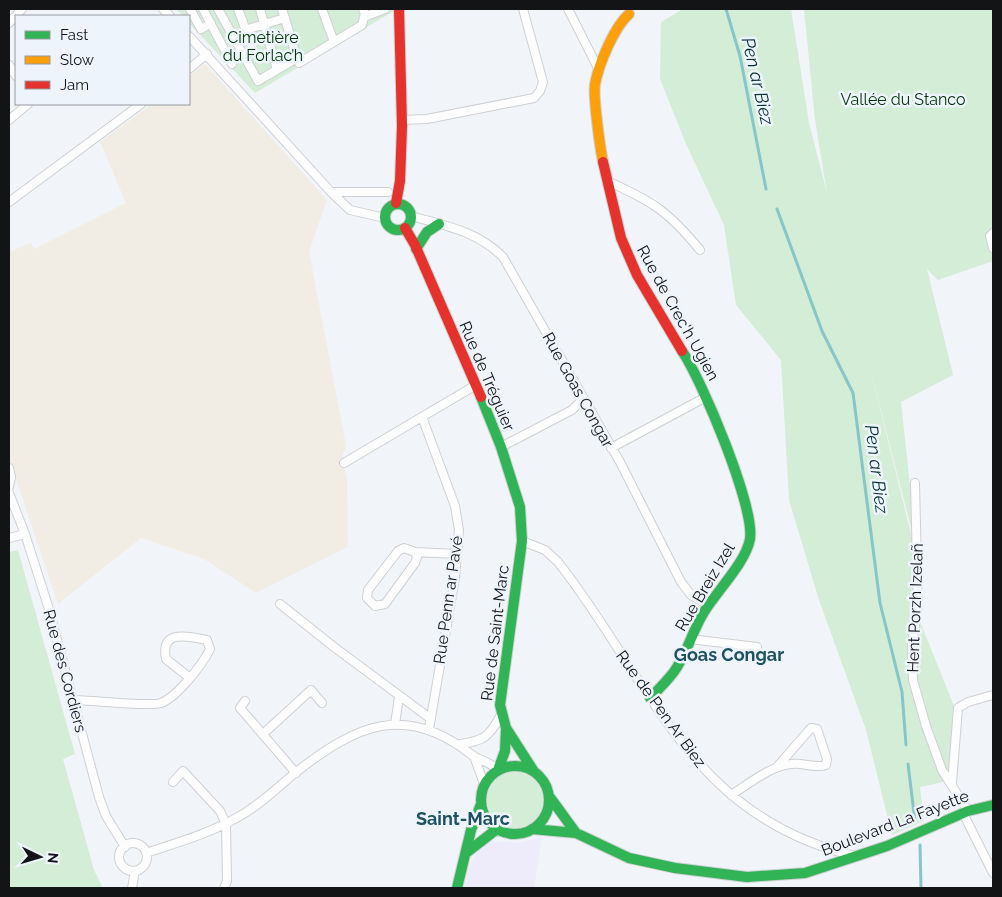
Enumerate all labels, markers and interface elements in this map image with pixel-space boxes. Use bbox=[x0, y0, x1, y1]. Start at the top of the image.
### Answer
legend bbox=[15, 15, 190, 105]
text: Fast bbox=[60, 26, 88, 44]
park label: Cimetière du Forlac’h bbox=[223, 28, 303, 65]
water label: Pen ar Biez bbox=[738, 35, 778, 127]
text: Slow bbox=[60, 51, 94, 69]
text: Jam bbox=[60, 76, 89, 94]
park label: Vallée du Stanco bbox=[840, 90, 966, 109]
street label: Rue de Crec'h Ugien bbox=[633, 242, 723, 384]
street label: Rue de Tréguier bbox=[455, 318, 519, 434]
street label: Rue Goas Congar bbox=[538, 329, 618, 451]
water label: Pen ar Biez bbox=[861, 423, 893, 515]
street label: Rue Penn ar Pavé bbox=[430, 535, 466, 665]
street label: Rue Breiz Izel bbox=[671, 539, 739, 635]
street label: Hent Porzh Izelañ bbox=[903, 543, 927, 673]
street label: Rue de Saint-Marc bbox=[477, 564, 513, 702]
street label: Rue des Cordiers bbox=[39, 607, 91, 735]
district label: Goas Congar bbox=[674, 644, 784, 665]
street label: Rue de Pen Ar Biez bbox=[612, 647, 710, 771]
street label: Boulevard La Fayette bbox=[819, 786, 971, 860]
district label: Saint-Marc bbox=[416, 808, 510, 829]
north arrow bbox=[15, 832, 65, 882]
text: N bbox=[45, 852, 61, 864]

